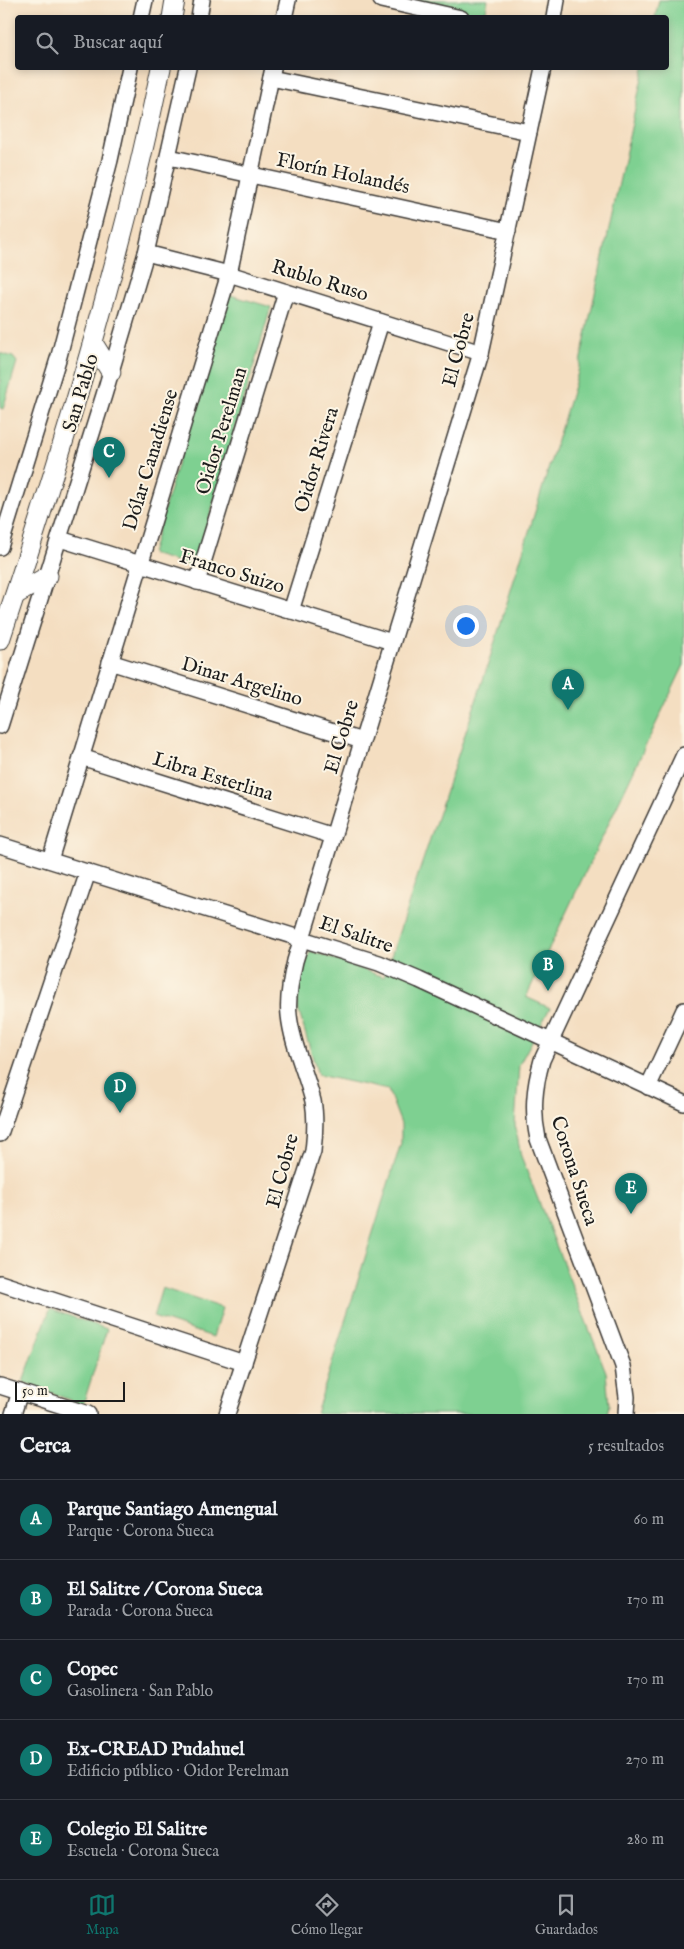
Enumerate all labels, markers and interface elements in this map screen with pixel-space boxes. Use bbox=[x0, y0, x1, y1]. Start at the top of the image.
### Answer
search box bbox=[15, 15, 669, 70]
icon: search bbox=[33, 29, 61, 57]
text: Buscar aquí bbox=[73, 31, 162, 55]
street label: Florín Holandés bbox=[274, 148, 412, 200]
street label: Rublo Ruso bbox=[269, 254, 372, 308]
street label: El Cobre bbox=[437, 310, 481, 390]
street label: San Pablo bbox=[57, 351, 105, 435]
street label: Oidor Perelman bbox=[191, 364, 253, 498]
street label: Dólar Canadiense bbox=[118, 386, 184, 534]
street label: Oidor Rivera bbox=[289, 404, 345, 516]
pin: C bbox=[93, 437, 125, 478]
street label: Franco Suizo bbox=[176, 544, 288, 600]
your location bbox=[453, 613, 479, 639]
street label: Dinar Argelino bbox=[178, 652, 306, 712]
pin: A bbox=[552, 669, 584, 710]
street label: El Cobre bbox=[319, 697, 365, 777]
street label: Libra Esterlina bbox=[150, 747, 277, 807]
street label: El Salitre bbox=[316, 911, 396, 959]
pin: B bbox=[532, 950, 564, 991]
pin: D bbox=[104, 1072, 136, 1113]
street label: Corona Sueca bbox=[545, 1113, 604, 1229]
street label: El Cobre bbox=[261, 1131, 305, 1211]
pin: E bbox=[615, 1173, 647, 1214]
scale bar bbox=[15, 1379, 125, 1402]
text: 50 m bbox=[22, 1382, 48, 1400]
text: Cerca bbox=[20, 1433, 70, 1460]
text: 5 resultados bbox=[588, 1437, 664, 1457]
text: Parque Santiago Amengual bbox=[67, 1498, 278, 1522]
text: A bbox=[31, 1510, 41, 1530]
text: 60 m bbox=[634, 1510, 664, 1530]
text: Parque · Corona Sueca bbox=[67, 1522, 214, 1542]
text: El Salitre / Corona Sueca bbox=[67, 1578, 263, 1602]
text: B bbox=[31, 1590, 41, 1610]
text: 170 m bbox=[627, 1590, 664, 1610]
text: Parada · Corona Sueca bbox=[67, 1602, 213, 1622]
text: Copec bbox=[67, 1658, 118, 1682]
text: C bbox=[30, 1670, 42, 1690]
text: 170 m bbox=[627, 1670, 664, 1690]
text: Gasolinera · San Pablo bbox=[67, 1682, 213, 1702]
text: Ex-CREAD Pudahuel bbox=[67, 1738, 245, 1762]
text: D bbox=[30, 1750, 42, 1770]
text: 270 m bbox=[625, 1750, 664, 1770]
text: Edificio público · Oidor Perelman bbox=[67, 1762, 289, 1782]
text: Colegio El Salitre bbox=[67, 1818, 207, 1842]
text: E bbox=[30, 1830, 42, 1850]
text: 280 m bbox=[627, 1830, 664, 1850]
text: Escuela · Corona Sueca bbox=[67, 1842, 219, 1862]
tab: Mapa bbox=[86, 1891, 119, 1939]
tab: Cómo llegar bbox=[291, 1891, 363, 1939]
tab: Guardados bbox=[535, 1891, 598, 1939]

